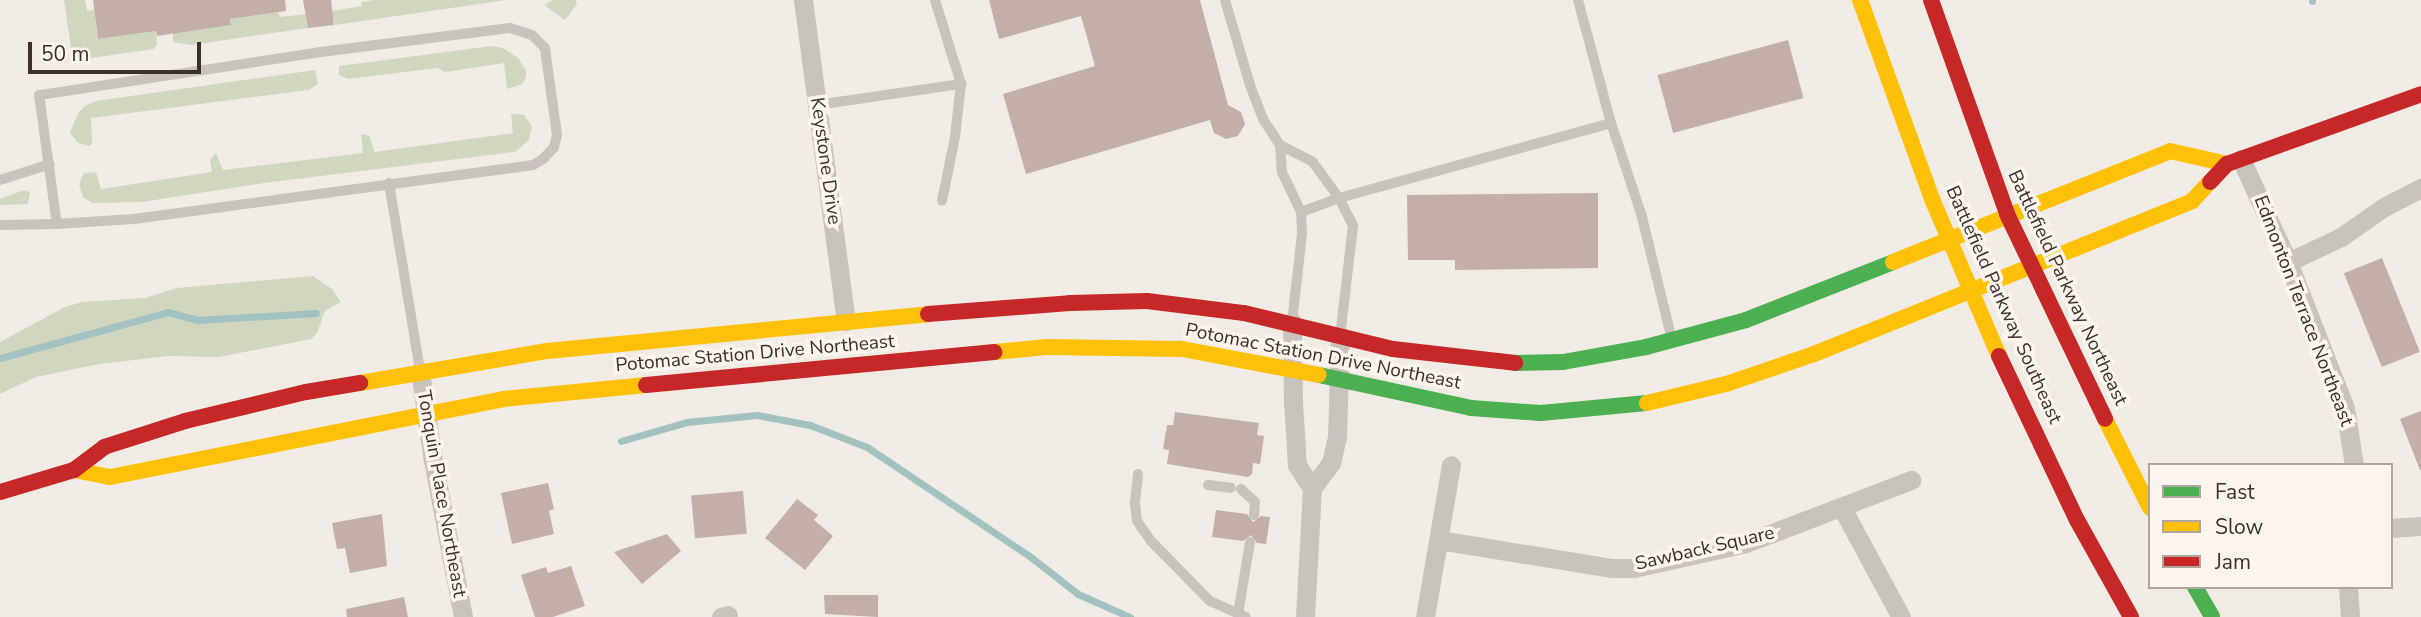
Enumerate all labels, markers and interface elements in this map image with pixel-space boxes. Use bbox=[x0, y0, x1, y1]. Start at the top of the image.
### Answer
scale bar bbox=[32, 28, 205, 72]
text: 50 m bbox=[41, 40, 90, 68]
street label: Keystone Drive bbox=[805, 96, 845, 226]
street label: Battlefield Parkway Northeast bbox=[2002, 167, 2132, 409]
street label: Battlefield Parkway Southeast bbox=[1940, 182, 2066, 428]
street label: Edmonton Terrace Northeast bbox=[2248, 193, 2358, 429]
street label: Potomac Station Drive Northeast bbox=[1183, 319, 1463, 395]
street label: Potomac Station Drive Northeast bbox=[615, 330, 895, 378]
street label: Tonquin Place Northeast bbox=[412, 389, 470, 599]
legend bbox=[2148, 463, 2393, 589]
text: Fast bbox=[2215, 478, 2255, 506]
text: Slow bbox=[2215, 513, 2263, 541]
street label: Sawback Square bbox=[1633, 522, 1777, 576]
text: Jam bbox=[2215, 548, 2251, 576]

